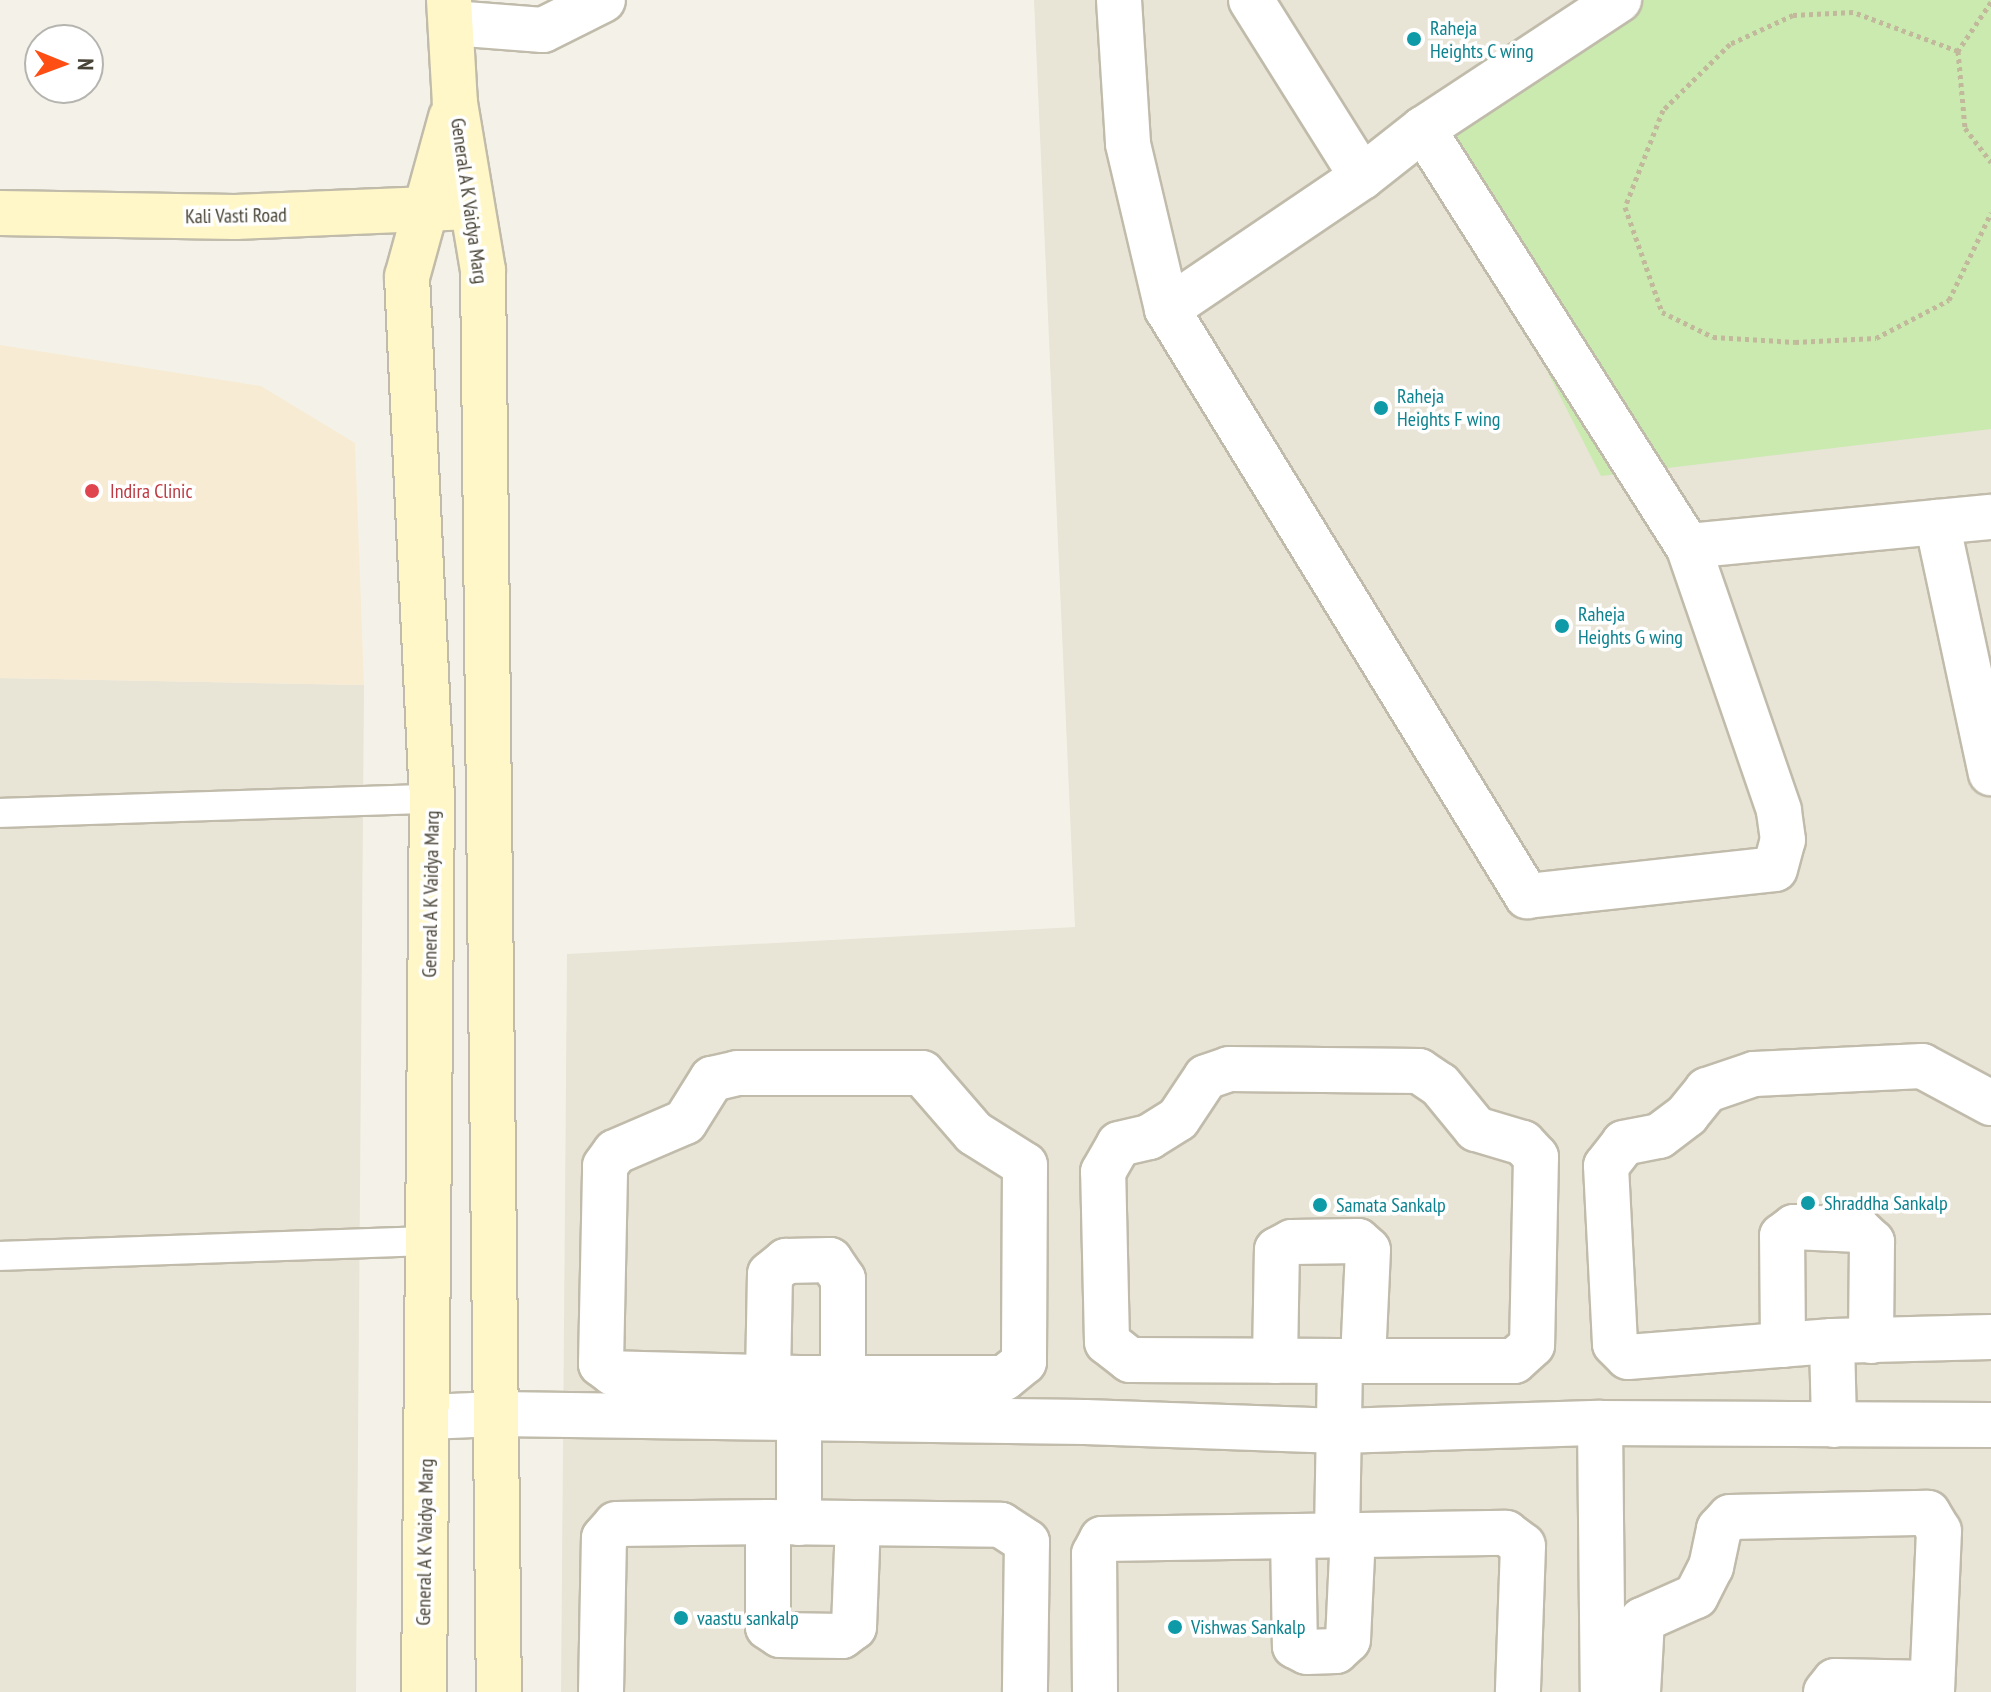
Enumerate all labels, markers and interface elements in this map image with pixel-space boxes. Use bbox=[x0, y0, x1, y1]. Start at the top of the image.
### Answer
place label: Raheja Heights C wing bbox=[1430, 16, 1534, 63]
north arrow bbox=[24, 24, 104, 104]
marker: Raheja Heights C wing bbox=[1405, 30, 1423, 48]
text: N bbox=[72, 58, 100, 71]
street label: General A K Vaidya Marg bbox=[445, 115, 493, 287]
street label: Kali Vasti Road bbox=[185, 203, 287, 229]
place label: Raheja Heights F wing bbox=[1397, 384, 1500, 431]
marker: Raheja Heights F wing bbox=[1372, 399, 1390, 417]
place label: Indira Clinic bbox=[110, 479, 193, 503]
marker: Indira Clinic bbox=[81, 480, 103, 502]
place label: Raheja Heights G wing bbox=[1578, 602, 1683, 649]
marker: Raheja Heights G wing bbox=[1553, 617, 1571, 635]
street label: General A K Vaidya Marg bbox=[418, 809, 444, 979]
place label: Shraddha Sankalp bbox=[1824, 1191, 1948, 1215]
place label: Samata Sankalp bbox=[1336, 1193, 1446, 1217]
marker: Shraddha Sankalp bbox=[1799, 1194, 1817, 1212]
marker: Samata Sankalp bbox=[1311, 1196, 1329, 1214]
street label: General A K Vaidya Marg bbox=[412, 1457, 438, 1627]
place label: vaastu sankalp bbox=[697, 1606, 799, 1630]
marker: vaastu sankalp bbox=[672, 1609, 690, 1627]
place label: Vishwas Sankalp bbox=[1191, 1615, 1305, 1639]
marker: Vishwas Sankalp bbox=[1166, 1618, 1184, 1636]

